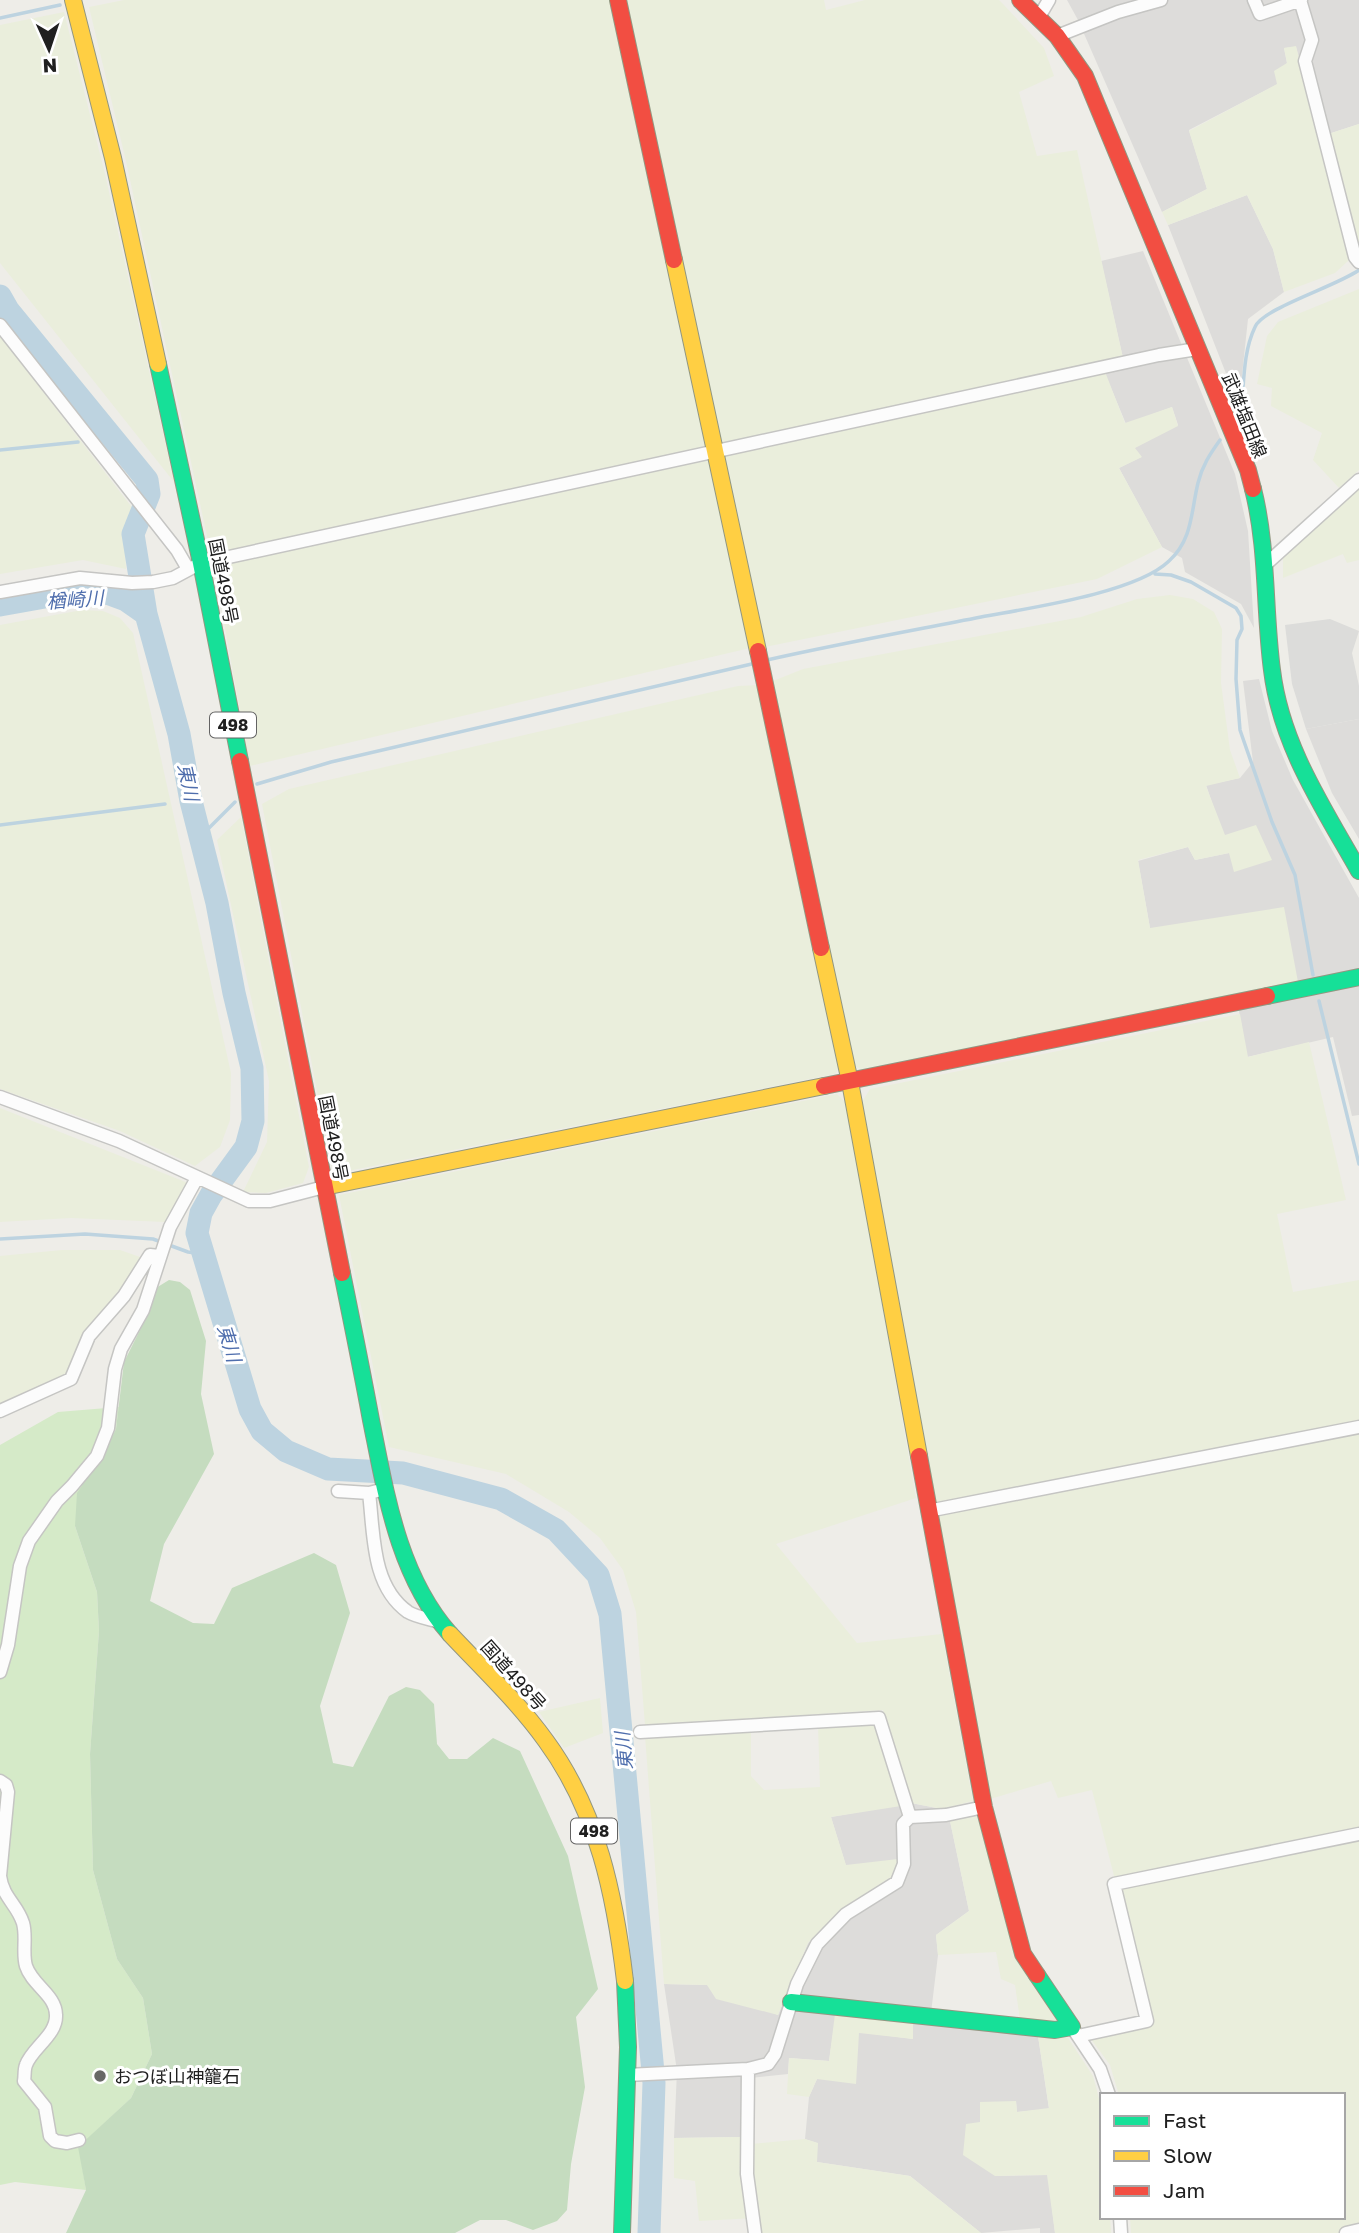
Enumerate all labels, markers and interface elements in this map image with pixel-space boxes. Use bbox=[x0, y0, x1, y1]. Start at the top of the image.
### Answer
north arrow bbox=[14, 14, 84, 84]
text: N bbox=[42, 55, 58, 78]
street label: 武雄塩田線 bbox=[1218, 369, 1272, 461]
street label: 国道498号 bbox=[205, 536, 243, 626]
water label: 楢崎川 bbox=[46, 585, 106, 612]
road number: 498 bbox=[210, 712, 256, 738]
water label: 東川 bbox=[174, 761, 205, 805]
street label: 国道498号 bbox=[315, 1093, 353, 1183]
water label: 東川 bbox=[213, 1321, 247, 1366]
street label: 国道498号 bbox=[477, 1635, 551, 1715]
water label: 東川 bbox=[610, 1729, 636, 1771]
road number: 498 bbox=[571, 1818, 617, 1843]
place label: おつぼ山神籠石 bbox=[114, 2065, 240, 2087]
marker: おつぼ山神籠石 bbox=[92, 2068, 108, 2084]
legend bbox=[1100, 2093, 1345, 2219]
text: Fast bbox=[1163, 2107, 1206, 2133]
text: Slow bbox=[1163, 2142, 1212, 2168]
text: Jam bbox=[1163, 2177, 1205, 2203]

